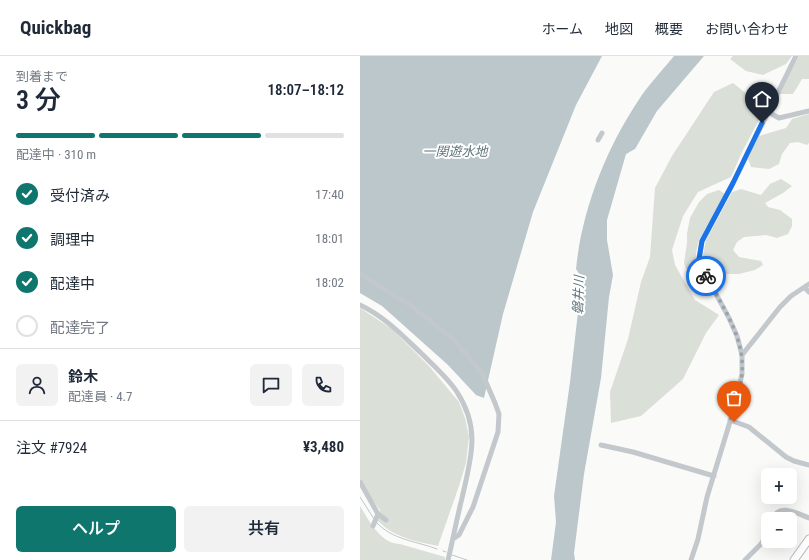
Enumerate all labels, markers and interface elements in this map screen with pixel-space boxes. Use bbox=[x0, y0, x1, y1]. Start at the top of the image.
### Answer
text: Quickbag bbox=[20, 16, 91, 39]
text: ホーム bbox=[541, 21, 583, 37]
text: 地図 bbox=[605, 21, 633, 37]
text: 概要 bbox=[655, 21, 683, 37]
text: お問い合わせ bbox=[705, 21, 789, 37]
text: 到着まで bbox=[16, 69, 68, 84]
text: 18:07–18:12 bbox=[267, 81, 344, 99]
pin bbox=[745, 82, 779, 123]
text: 3 分 bbox=[16, 85, 61, 115]
icon: home bbox=[751, 88, 773, 110]
water label: 一関遊水地 bbox=[422, 144, 489, 159]
text: 配達中 · 310 m bbox=[16, 147, 96, 162]
icon: check bbox=[16, 183, 38, 205]
text: 受付済み bbox=[50, 187, 110, 205]
text: 17:40 bbox=[315, 187, 344, 202]
icon: check bbox=[16, 227, 38, 249]
text: 調理中 bbox=[50, 231, 95, 249]
text: 18:01 bbox=[315, 231, 344, 246]
courier bbox=[686, 256, 726, 296]
icon: bike bbox=[695, 265, 717, 287]
icon: check bbox=[16, 271, 38, 293]
water label: 磐井川 bbox=[570, 273, 587, 315]
text: 配達中 bbox=[50, 275, 95, 293]
text: 18:02 bbox=[315, 275, 344, 290]
text: 配達完了 bbox=[50, 319, 110, 337]
button: person bbox=[16, 364, 58, 406]
button: chat bbox=[250, 364, 292, 406]
button: phone bbox=[302, 364, 344, 406]
text: 鈴木 bbox=[68, 368, 98, 386]
pin bbox=[717, 381, 751, 422]
icon: bag bbox=[723, 387, 745, 409]
text: 配達員 · 4.7 bbox=[68, 389, 132, 404]
text: ¥3,480 bbox=[303, 438, 344, 456]
text: 注文 #7924 bbox=[16, 439, 87, 457]
map controls bbox=[761, 468, 797, 548]
button: + bbox=[761, 468, 797, 504]
button: ヘルプ bbox=[16, 506, 176, 552]
button: 共有 bbox=[184, 506, 344, 552]
button: − bbox=[761, 512, 797, 548]

